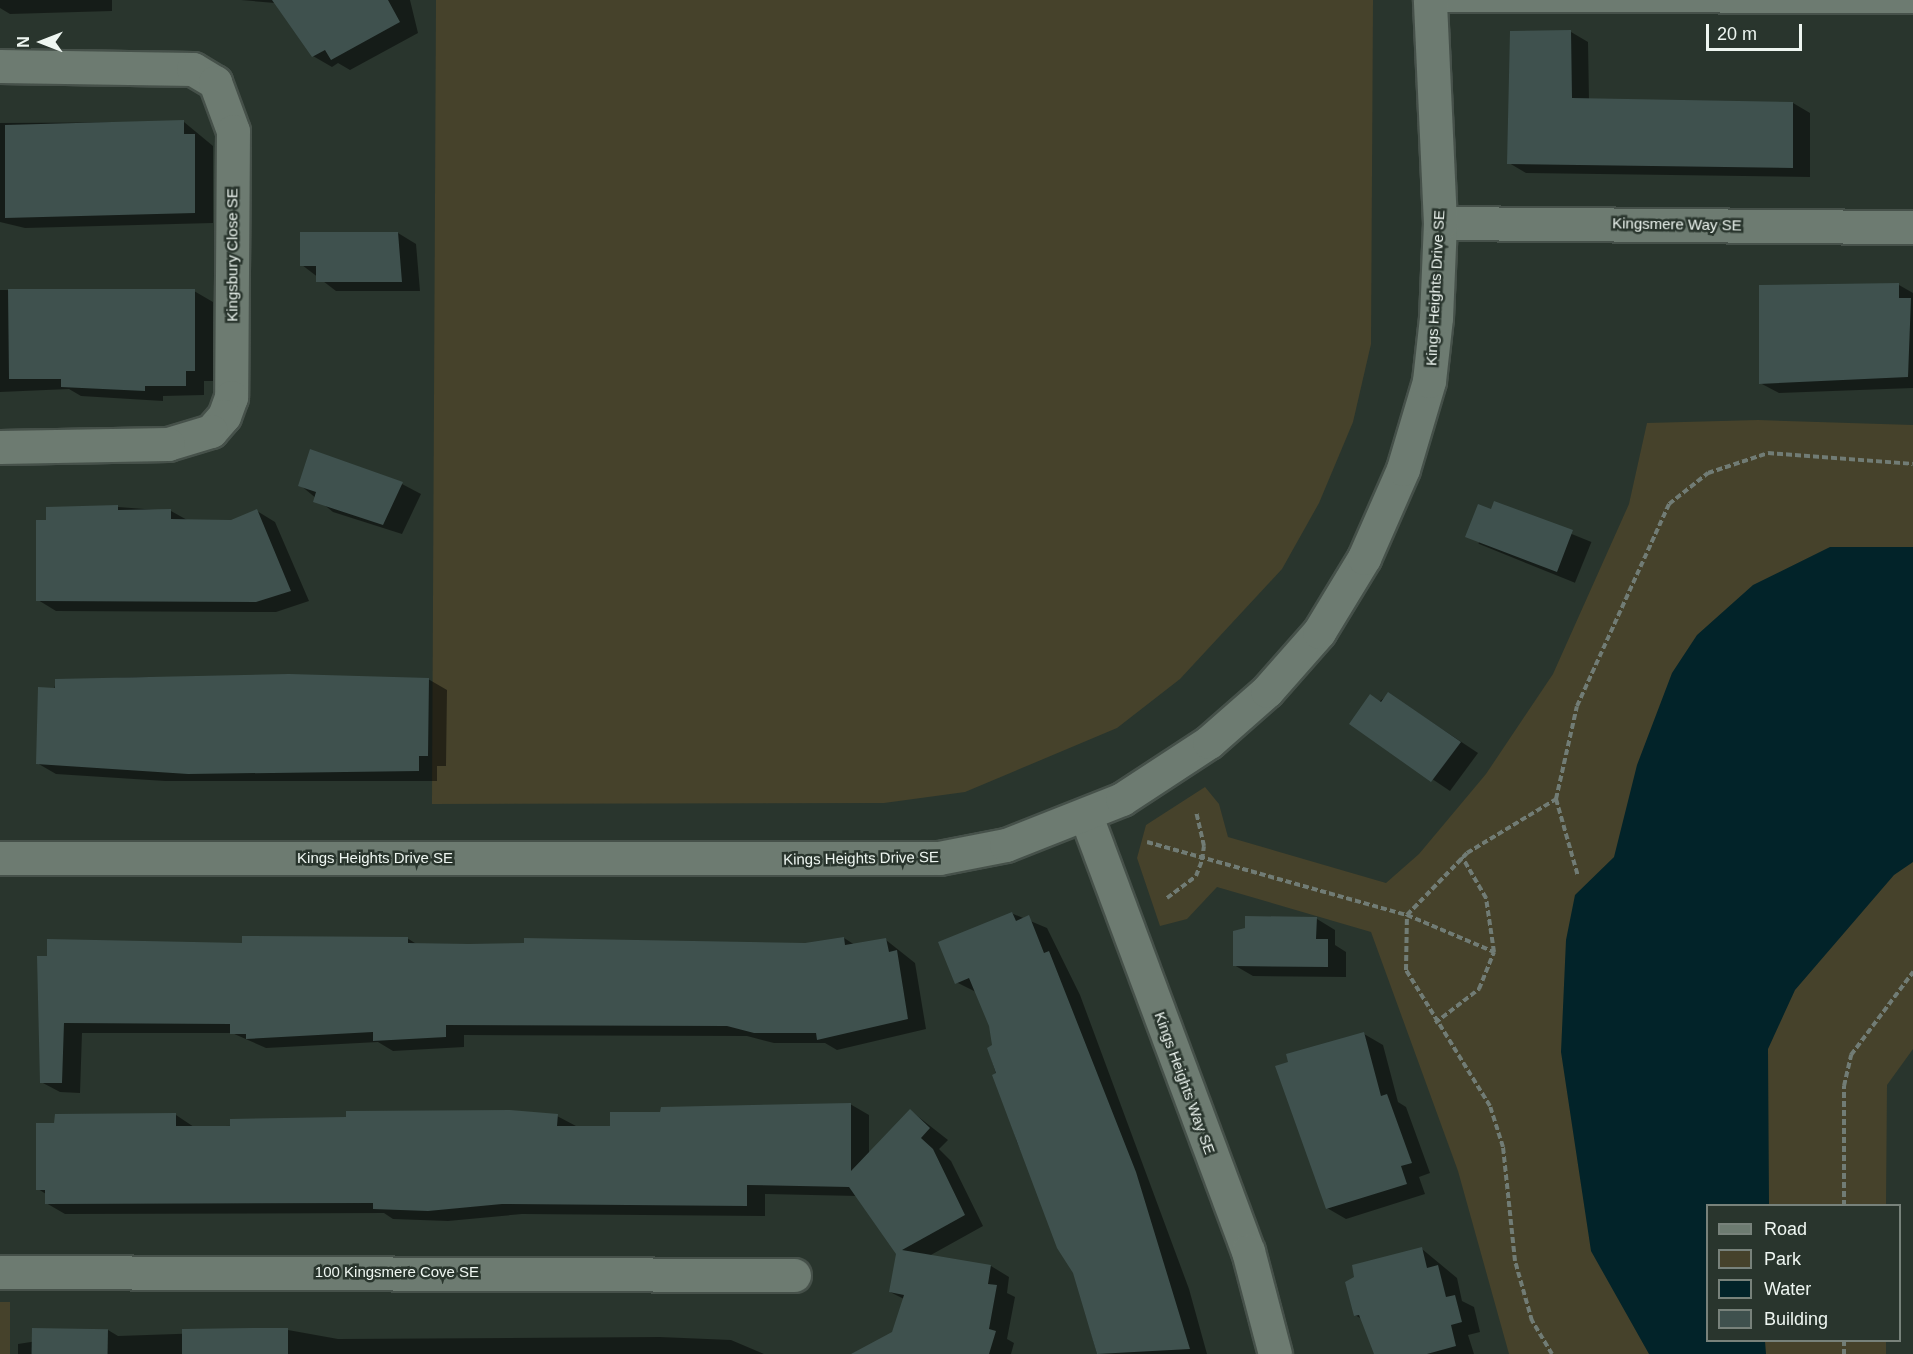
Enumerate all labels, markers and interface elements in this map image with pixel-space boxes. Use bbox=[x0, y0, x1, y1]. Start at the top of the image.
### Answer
north arrow bbox=[12, 12, 72, 72]
scale bar bbox=[1709, 12, 1805, 50]
text: 20 m bbox=[1717, 24, 1757, 44]
text: N bbox=[15, 36, 32, 48]
street label: Kingsbury Close SE bbox=[223, 188, 241, 322]
street label: Kings Heights Drive SE bbox=[1422, 210, 1448, 366]
street label: Kingsmere Way SE bbox=[1612, 214, 1742, 234]
street label: Kings Heights Drive SE bbox=[783, 848, 939, 868]
street label: Kings Heights Drive SE bbox=[297, 849, 453, 867]
street label: Kings Heights Way SE bbox=[1151, 1009, 1219, 1157]
legend bbox=[1706, 1204, 1901, 1342]
text: Road bbox=[1764, 1219, 1807, 1239]
text: Park bbox=[1764, 1249, 1801, 1269]
street label: 100 Kingsmere Cove SE bbox=[315, 1263, 479, 1281]
text: Water bbox=[1764, 1279, 1811, 1299]
text: Building bbox=[1764, 1309, 1828, 1329]

